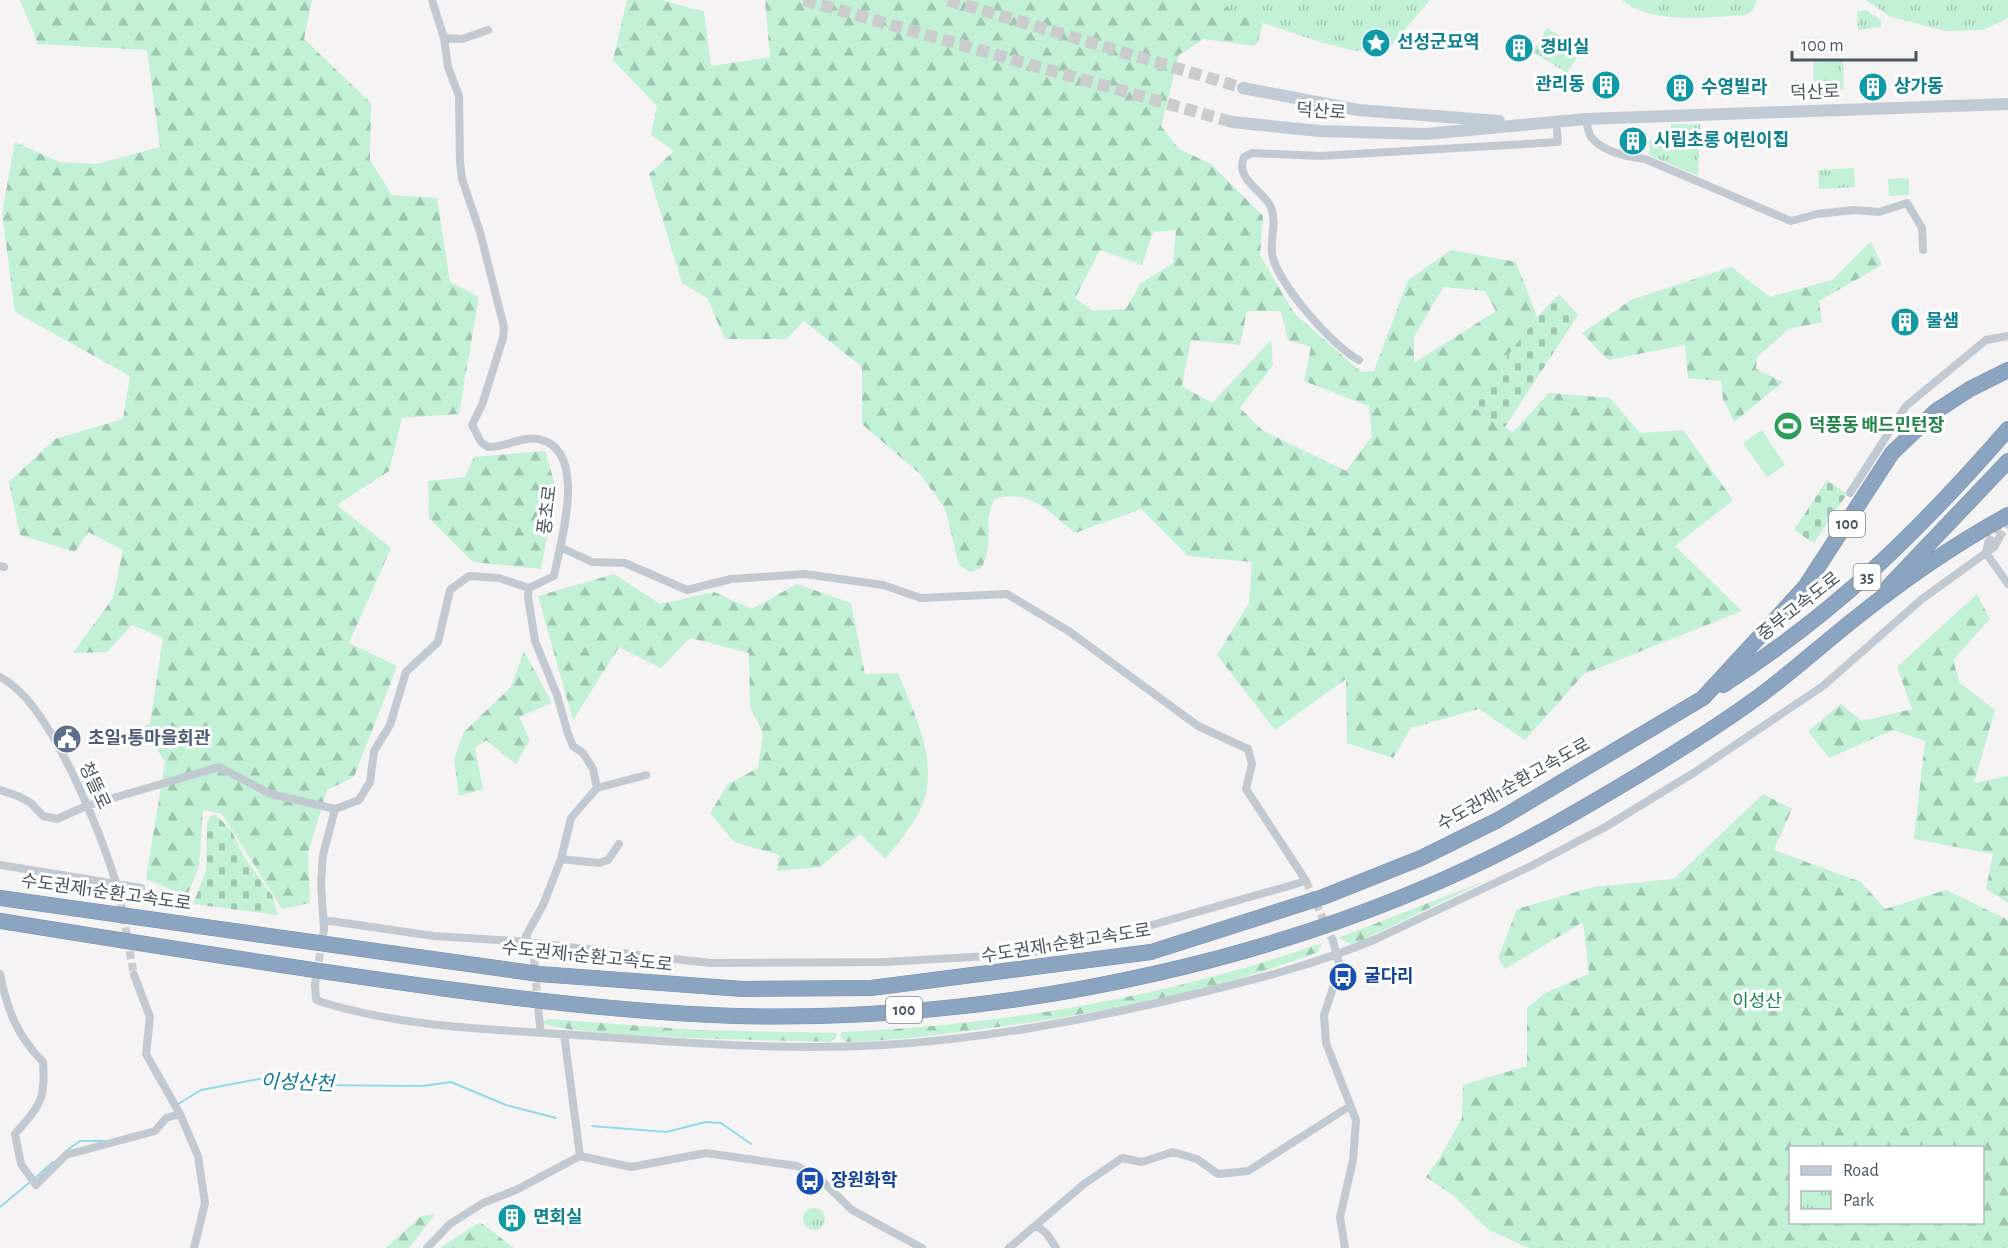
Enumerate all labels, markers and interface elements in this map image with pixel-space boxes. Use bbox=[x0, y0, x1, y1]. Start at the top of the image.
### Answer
scale bar bbox=[1792, 24, 1916, 62]
place icon: 선성군묘역 bbox=[1360, 27, 1392, 59]
building icon: 경비실 bbox=[1503, 32, 1535, 64]
place label: 선성군묘역 bbox=[1397, 33, 1480, 52]
text: 100 m bbox=[1801, 37, 1844, 55]
place label: 경비실 bbox=[1540, 38, 1590, 57]
building icon: 관리동 bbox=[1590, 69, 1622, 101]
building icon: 상가동 bbox=[1857, 71, 1889, 103]
building icon: 수영빌라 bbox=[1664, 72, 1696, 104]
place label: 관리동 bbox=[1535, 75, 1585, 94]
place label: 상가동 bbox=[1894, 77, 1944, 96]
place label: 수영빌라 bbox=[1701, 78, 1768, 97]
street label: 덕산로 bbox=[1790, 81, 1840, 103]
street label: 덕산로 bbox=[1296, 99, 1347, 123]
building icon: 시립초롱 어린이집 bbox=[1617, 125, 1649, 157]
place label: 시립초롱 어린이집 bbox=[1654, 131, 1789, 150]
building icon: 물샘 bbox=[1889, 306, 1921, 338]
place label: 물샘 bbox=[1926, 312, 1959, 331]
sports icon: 덕풍동 배드민턴장 bbox=[1772, 410, 1804, 442]
place label: 덕풍동 배드민턴장 bbox=[1809, 416, 1945, 435]
street label: 풍초로 bbox=[535, 484, 560, 536]
road number: 100 bbox=[1829, 511, 1865, 537]
road number: 35 bbox=[1854, 564, 1880, 590]
street label: 중부고속도로 bbox=[1754, 569, 1844, 645]
public building icon: 초일1통마을회관 bbox=[51, 723, 83, 755]
place label: 초일1통마을회관 bbox=[88, 729, 211, 748]
street label: 수도권제1순환고속도로 bbox=[1434, 734, 1593, 835]
street label: 청뜰로 bbox=[75, 759, 114, 812]
street label: 수도권제1순환고속도로 bbox=[20, 870, 193, 914]
street label: 수도권제1순환고속도로 bbox=[979, 920, 1152, 966]
street label: 수도권제1순환고속도로 bbox=[501, 937, 674, 975]
bus stop icon: 굴다리 bbox=[1327, 961, 1359, 993]
place label: 굴다리 bbox=[1364, 967, 1414, 986]
park label: 이성산 bbox=[1732, 991, 1782, 1011]
road number: 100 bbox=[886, 997, 922, 1023]
water label: 이성산천 bbox=[260, 1071, 337, 1094]
legend bbox=[1789, 1146, 1984, 1224]
text: Road bbox=[1843, 1162, 1879, 1180]
bus stop icon: 장원화학 bbox=[794, 1165, 826, 1197]
place label: 장원화학 bbox=[831, 1170, 898, 1190]
text: Park bbox=[1843, 1192, 1875, 1210]
building icon: 면회실 bbox=[496, 1202, 528, 1234]
place label: 면회실 bbox=[533, 1208, 583, 1227]

